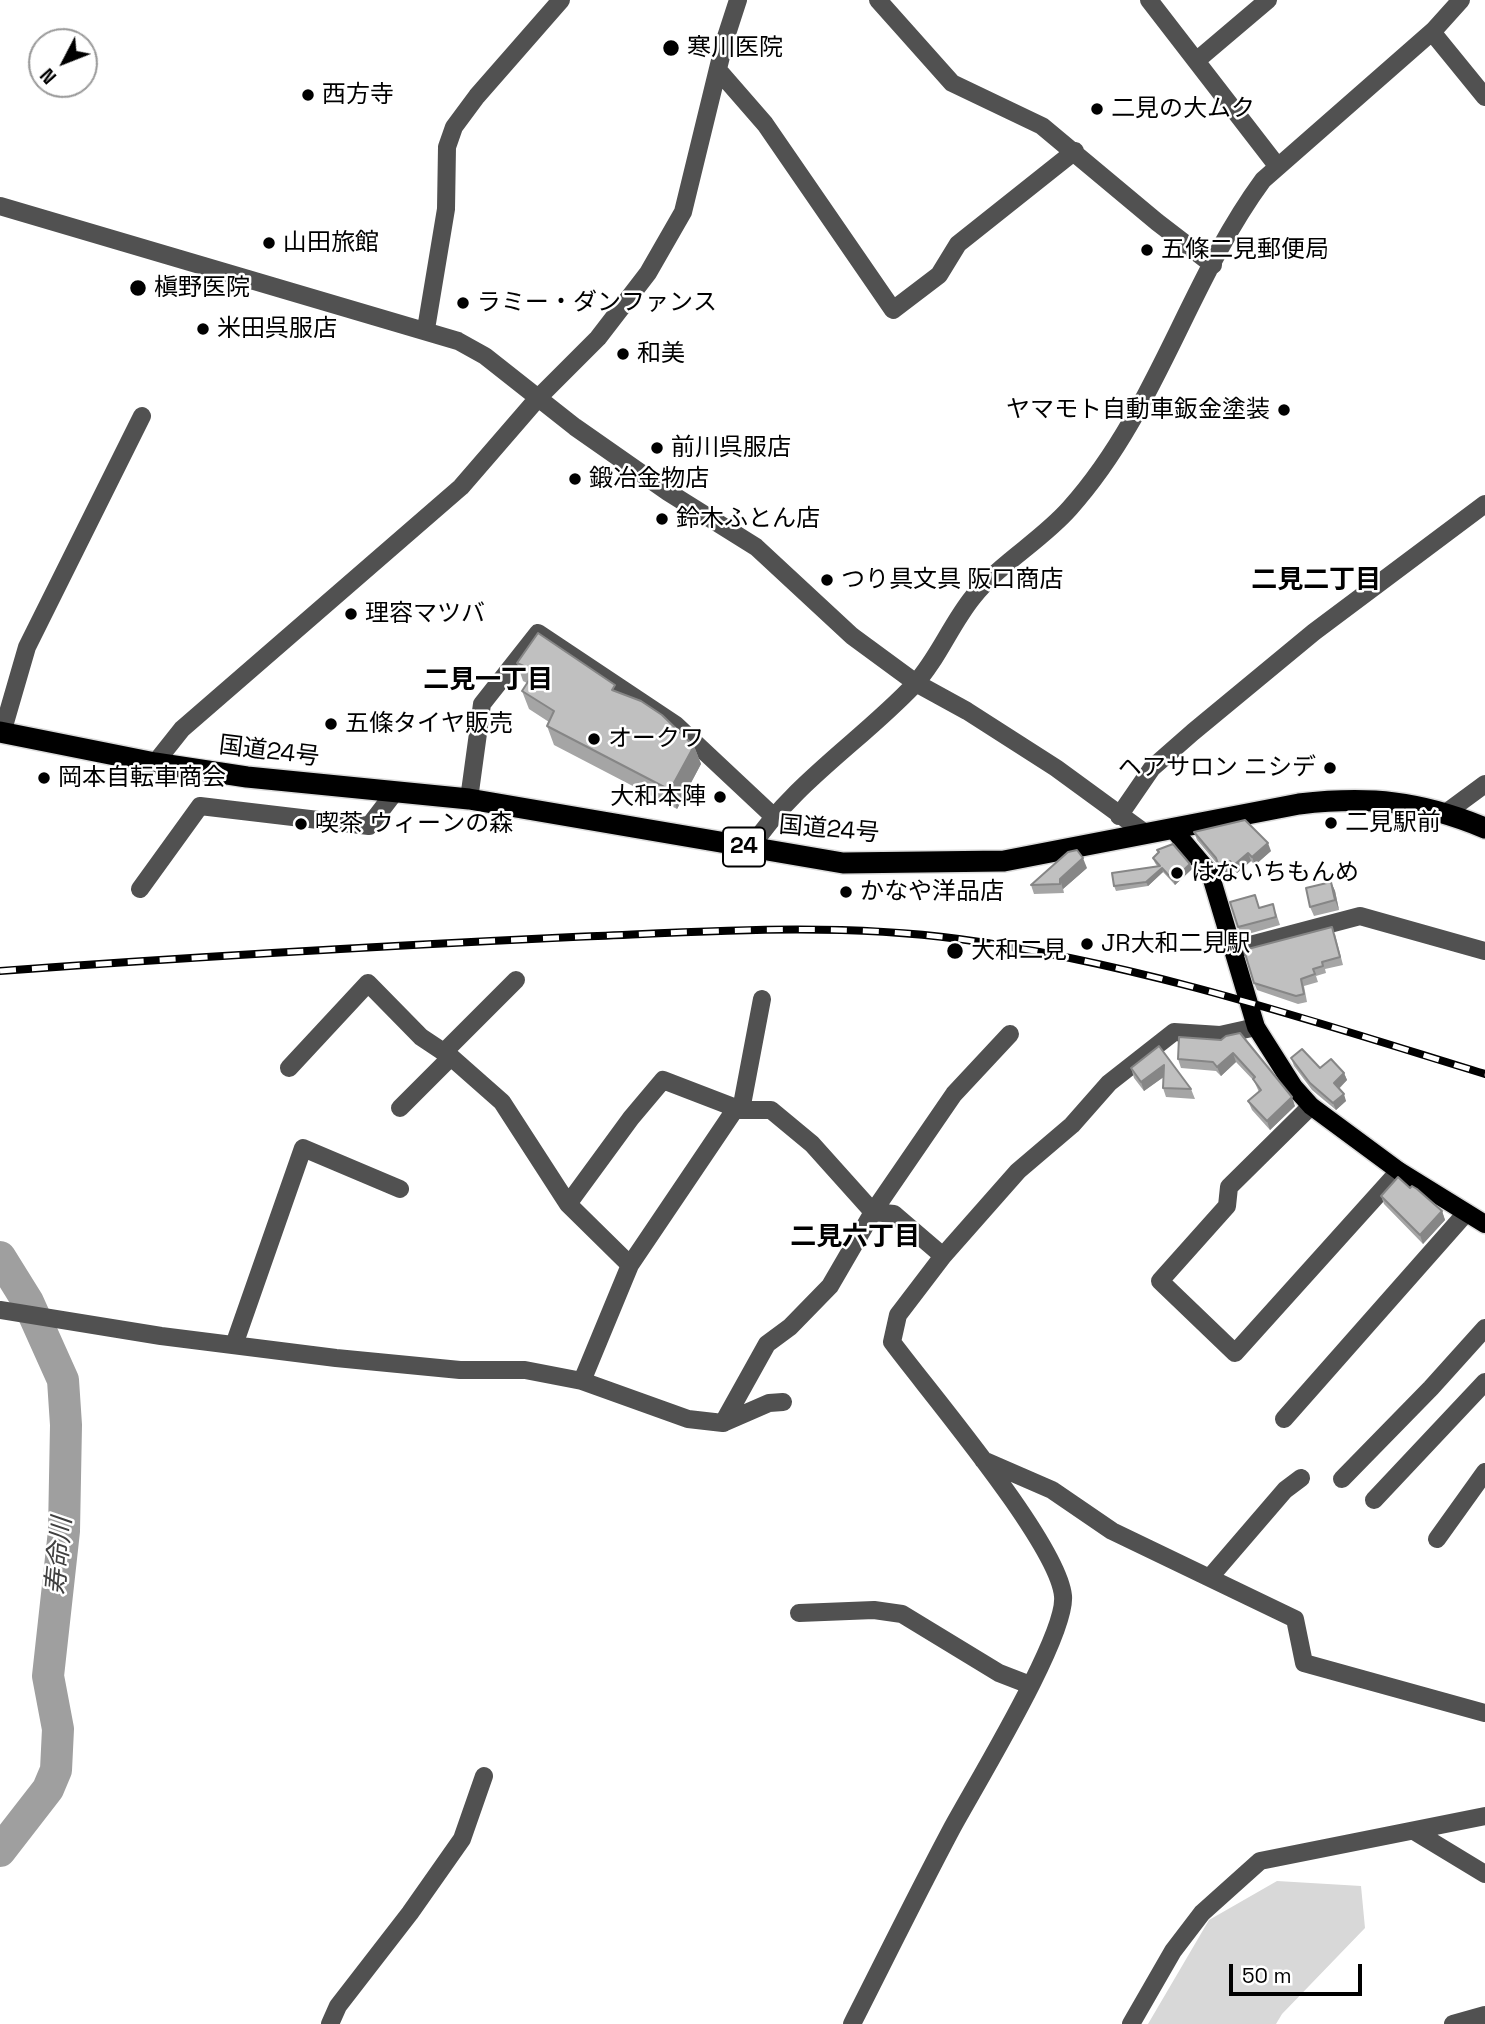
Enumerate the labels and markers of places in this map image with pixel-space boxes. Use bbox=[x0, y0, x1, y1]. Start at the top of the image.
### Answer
place label: 寒川医院 bbox=[687, 34, 783, 62]
marker: 寒川医院 bbox=[661, 38, 681, 58]
place label: 西方寺 bbox=[322, 81, 394, 109]
marker: 西方寺 bbox=[300, 87, 316, 103]
place label: 二見の大ムク bbox=[1111, 95, 1255, 123]
marker: 二見の大ムク bbox=[1089, 101, 1105, 117]
place label: 山田旅館 bbox=[283, 229, 379, 257]
marker: 山田旅館 bbox=[261, 235, 277, 251]
place label: 五條二見郵便局 bbox=[1161, 236, 1329, 264]
marker: 五條二見郵便局 bbox=[1139, 242, 1155, 258]
place label: 槇野医院 bbox=[154, 274, 250, 302]
marker: 槇野医院 bbox=[128, 278, 148, 298]
place label: ラミー・ダンファンス bbox=[477, 289, 717, 317]
marker: ラミー・ダンファンス bbox=[455, 295, 471, 311]
place label: 米田呉服店 bbox=[217, 315, 337, 343]
marker: 米田呉服店 bbox=[195, 321, 211, 337]
place label: 和美 bbox=[637, 340, 685, 368]
marker: 和美 bbox=[615, 346, 631, 362]
place label: ヤマモト自動車鈑金塗装 bbox=[1006, 396, 1270, 424]
marker: ヤマモト自動車鈑金塗装 bbox=[1276, 402, 1292, 418]
place label: 前川呉服店 bbox=[671, 434, 791, 462]
marker: 前川呉服店 bbox=[649, 440, 665, 456]
place label: 鍛冶金物店 bbox=[589, 465, 709, 493]
marker: 鍛冶金物店 bbox=[567, 471, 583, 487]
place label: 鈴木ふとん店 bbox=[676, 505, 820, 533]
marker: 鈴木ふとん店 bbox=[654, 511, 670, 527]
place label: つり具文具 阪口商店 bbox=[841, 566, 1063, 594]
marker: つり具文具 阪口商店 bbox=[819, 572, 835, 588]
place label: 理容マツバ bbox=[365, 600, 485, 628]
marker: 理容マツバ bbox=[343, 606, 359, 622]
place label: 五條タイヤ販売 bbox=[345, 710, 513, 738]
marker: 五條タイヤ販売 bbox=[323, 716, 339, 732]
place label: オークワ bbox=[608, 725, 704, 753]
marker: オークワ bbox=[586, 731, 602, 747]
place label: ヘアサロン ニシデ bbox=[1118, 754, 1316, 782]
marker: ヘアサロン ニシデ bbox=[1322, 760, 1338, 776]
place label: 岡本自転車商会 bbox=[58, 764, 226, 792]
marker: 岡本自転車商会 bbox=[36, 770, 52, 786]
place label: 大和本陣 bbox=[610, 783, 706, 811]
marker: 大和本陣 bbox=[712, 789, 728, 805]
place label: 二見駅前 bbox=[1345, 809, 1441, 837]
place label: 喫茶 ウィーンの森 bbox=[315, 810, 513, 838]
marker: 二見駅前 bbox=[1323, 815, 1339, 831]
marker: 喫茶 ウィーンの森 bbox=[293, 816, 309, 832]
place label: はないちもんめ bbox=[1191, 859, 1359, 887]
marker: はないちもんめ bbox=[1169, 865, 1185, 881]
place label: かなや洋品店 bbox=[860, 878, 1004, 906]
marker: かなや洋品店 bbox=[838, 884, 854, 900]
place label: JR大和二見駅 bbox=[1101, 930, 1250, 958]
marker: JR大和二見駅 bbox=[1079, 936, 1095, 952]
place label: 大和二見 bbox=[971, 937, 1067, 965]
marker: 大和二見 bbox=[945, 941, 965, 961]

